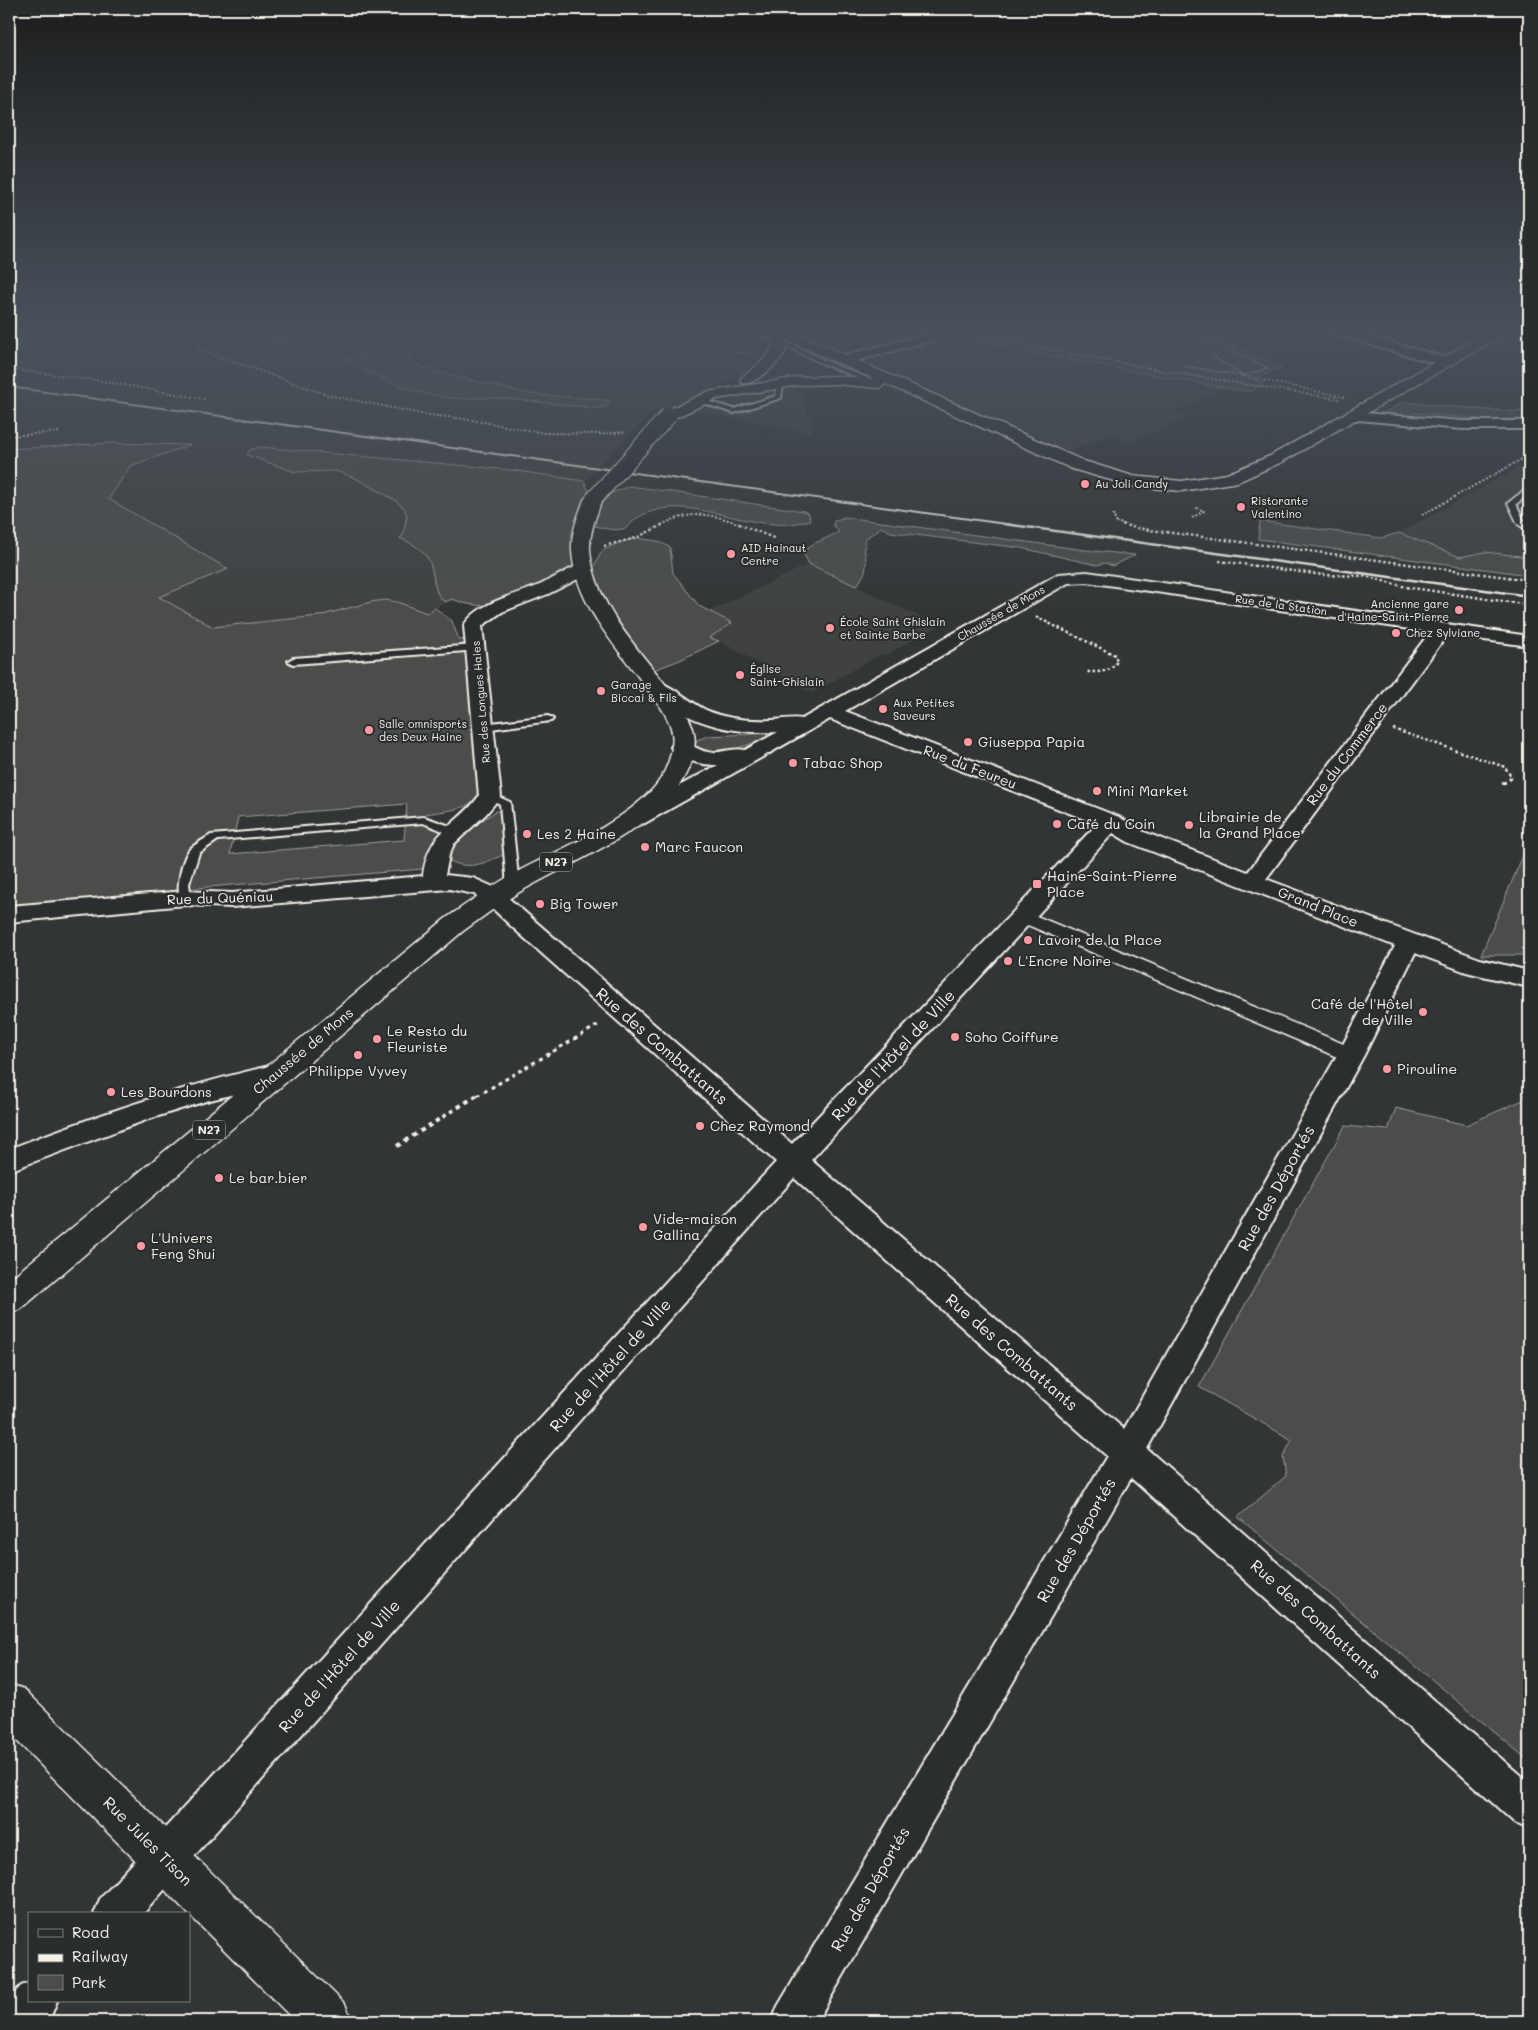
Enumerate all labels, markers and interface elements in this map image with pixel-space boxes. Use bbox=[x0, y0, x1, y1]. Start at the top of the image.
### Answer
place label: Au Joli Candy bbox=[1095, 476, 1168, 491]
marker: Au Joli Candy bbox=[1079, 478, 1091, 490]
place label: Ristorante Valentino bbox=[1251, 493, 1308, 521]
marker: Ristorante Valentino bbox=[1235, 501, 1247, 513]
place label: AID Hainaut Centre bbox=[741, 540, 807, 568]
marker: AID Hainaut Centre bbox=[725, 548, 737, 560]
street label: Chaussée de Mons bbox=[954, 581, 1047, 644]
street label: Rue de la Station bbox=[1234, 591, 1328, 618]
place label: Ancienne gare d'Haine-Saint-Pierre bbox=[1337, 596, 1449, 624]
marker: Ancienne gare d'Haine-Saint-Pierre bbox=[1453, 604, 1465, 616]
place label: École Saint Ghislain et Sainte Barbe bbox=[840, 614, 945, 642]
marker: École Saint Ghislain et Sainte Barbe bbox=[824, 622, 836, 634]
place label: Chez Sylviane bbox=[1406, 625, 1480, 640]
marker: Chez Sylviane bbox=[1390, 627, 1402, 639]
street label: Rue des Longues Haies bbox=[468, 640, 493, 764]
place label: Église Saint-Ghislain bbox=[750, 661, 824, 689]
marker: Église Saint-Ghislain bbox=[734, 669, 746, 681]
place label: Garage Biccai & Fils bbox=[611, 677, 677, 705]
marker: Garage Biccai & Fils bbox=[595, 685, 607, 697]
place label: Aux Petites Saveurs bbox=[893, 695, 954, 723]
street label: Rue du Commerce bbox=[1302, 698, 1392, 809]
marker: Aux Petites Saveurs bbox=[877, 703, 889, 715]
place label: Salle omnisports des Deux Haine bbox=[379, 716, 467, 744]
marker: Salle omnisports des Deux Haine bbox=[363, 724, 375, 736]
place label: Giuseppa Papia bbox=[978, 732, 1085, 751]
marker: Giuseppa Papia bbox=[962, 736, 974, 748]
street label: Rue du Feureu bbox=[921, 740, 1019, 793]
place label: Tabac Shop bbox=[803, 753, 883, 772]
marker: Tabac Shop bbox=[787, 757, 799, 769]
place label: Mini Market bbox=[1107, 781, 1188, 800]
marker: Mini Market bbox=[1091, 785, 1103, 797]
place label: Librairie de la Grand Place bbox=[1199, 807, 1301, 842]
place label: Café du Coin bbox=[1067, 814, 1155, 833]
marker: Café du Coin bbox=[1051, 818, 1063, 830]
marker: Librairie de la Grand Place bbox=[1183, 819, 1195, 831]
place label: Les 2 Haine bbox=[537, 824, 616, 843]
marker: Les 2 Haine bbox=[521, 828, 533, 840]
place label: Marc Faucon bbox=[655, 837, 743, 856]
marker: Marc Faucon bbox=[639, 841, 651, 853]
road number: N27 bbox=[540, 852, 572, 872]
place label: Haine-Saint-Pierre Place bbox=[1047, 866, 1177, 901]
marker: Haine-Saint-Pierre Place bbox=[1031, 878, 1043, 890]
street label: Grand Place bbox=[1275, 882, 1361, 931]
street label: Rue du Quéniau bbox=[166, 886, 274, 909]
place label: Big Tower bbox=[550, 894, 618, 913]
marker: Big Tower bbox=[534, 898, 546, 910]
place label: Lavoir de la Place bbox=[1038, 930, 1162, 949]
marker: Lavoir de la Place bbox=[1022, 934, 1034, 946]
place label: L'Encre Noire bbox=[1018, 951, 1111, 970]
marker: L'Encre Noire bbox=[1002, 955, 1014, 967]
street label: Rue des Combattants bbox=[592, 982, 733, 1109]
street label: Rue de l'Hôtel de Ville bbox=[826, 985, 959, 1125]
place label: Café de l'Hôtel de Ville bbox=[1311, 994, 1413, 1029]
street label: Chaussée de Mons bbox=[248, 1003, 357, 1098]
marker: Café de l'Hôtel de Ville bbox=[1417, 1006, 1429, 1018]
place label: Le Resto du Fleuriste bbox=[387, 1021, 467, 1056]
place label: Soho Coiffure bbox=[965, 1027, 1059, 1046]
marker: Soho Coiffure bbox=[949, 1031, 961, 1043]
marker: Le Resto du Fleuriste bbox=[371, 1033, 383, 1045]
marker: Philippe Vyvey bbox=[352, 1049, 364, 1061]
place label: Pirouline bbox=[1397, 1059, 1457, 1078]
place label: Philippe Vyvey bbox=[309, 1061, 407, 1080]
marker: Pirouline bbox=[1381, 1063, 1393, 1075]
place label: Les Bourdons bbox=[121, 1082, 212, 1101]
marker: Les Bourdons bbox=[105, 1086, 117, 1098]
place label: Chez Raymond bbox=[710, 1116, 810, 1135]
road number: N27 bbox=[193, 1120, 225, 1140]
marker: Chez Raymond bbox=[694, 1120, 706, 1132]
street label: Rue des Déportés bbox=[1232, 1121, 1319, 1254]
place label: Le bar.bier bbox=[229, 1168, 307, 1187]
marker: Le bar.bier bbox=[213, 1172, 225, 1184]
place label: Vide-maison Gallina bbox=[653, 1209, 737, 1244]
marker: Vide-maison Gallina bbox=[637, 1221, 649, 1233]
place label: L'Univers Feng Shui bbox=[151, 1228, 216, 1263]
marker: L'Univers Feng Shui bbox=[135, 1240, 147, 1252]
street label: Rue des Combattants bbox=[942, 1288, 1083, 1415]
street label: Rue de l'Hôtel de Ville bbox=[544, 1294, 675, 1436]
street label: Rue des Déportés bbox=[1031, 1474, 1120, 1606]
street label: Rue des Combattants bbox=[1247, 1554, 1386, 1683]
street label: Rue de l'Hôtel de Ville bbox=[273, 1595, 404, 1737]
street label: Rue Jules Tison bbox=[99, 1791, 198, 1890]
street label: Rue des Déportés bbox=[825, 1823, 914, 1955]
legend bbox=[28, 1912, 190, 2002]
text: Road bbox=[72, 1922, 109, 1942]
text: Railway bbox=[72, 1946, 128, 1966]
text: Park bbox=[72, 1972, 106, 1992]

